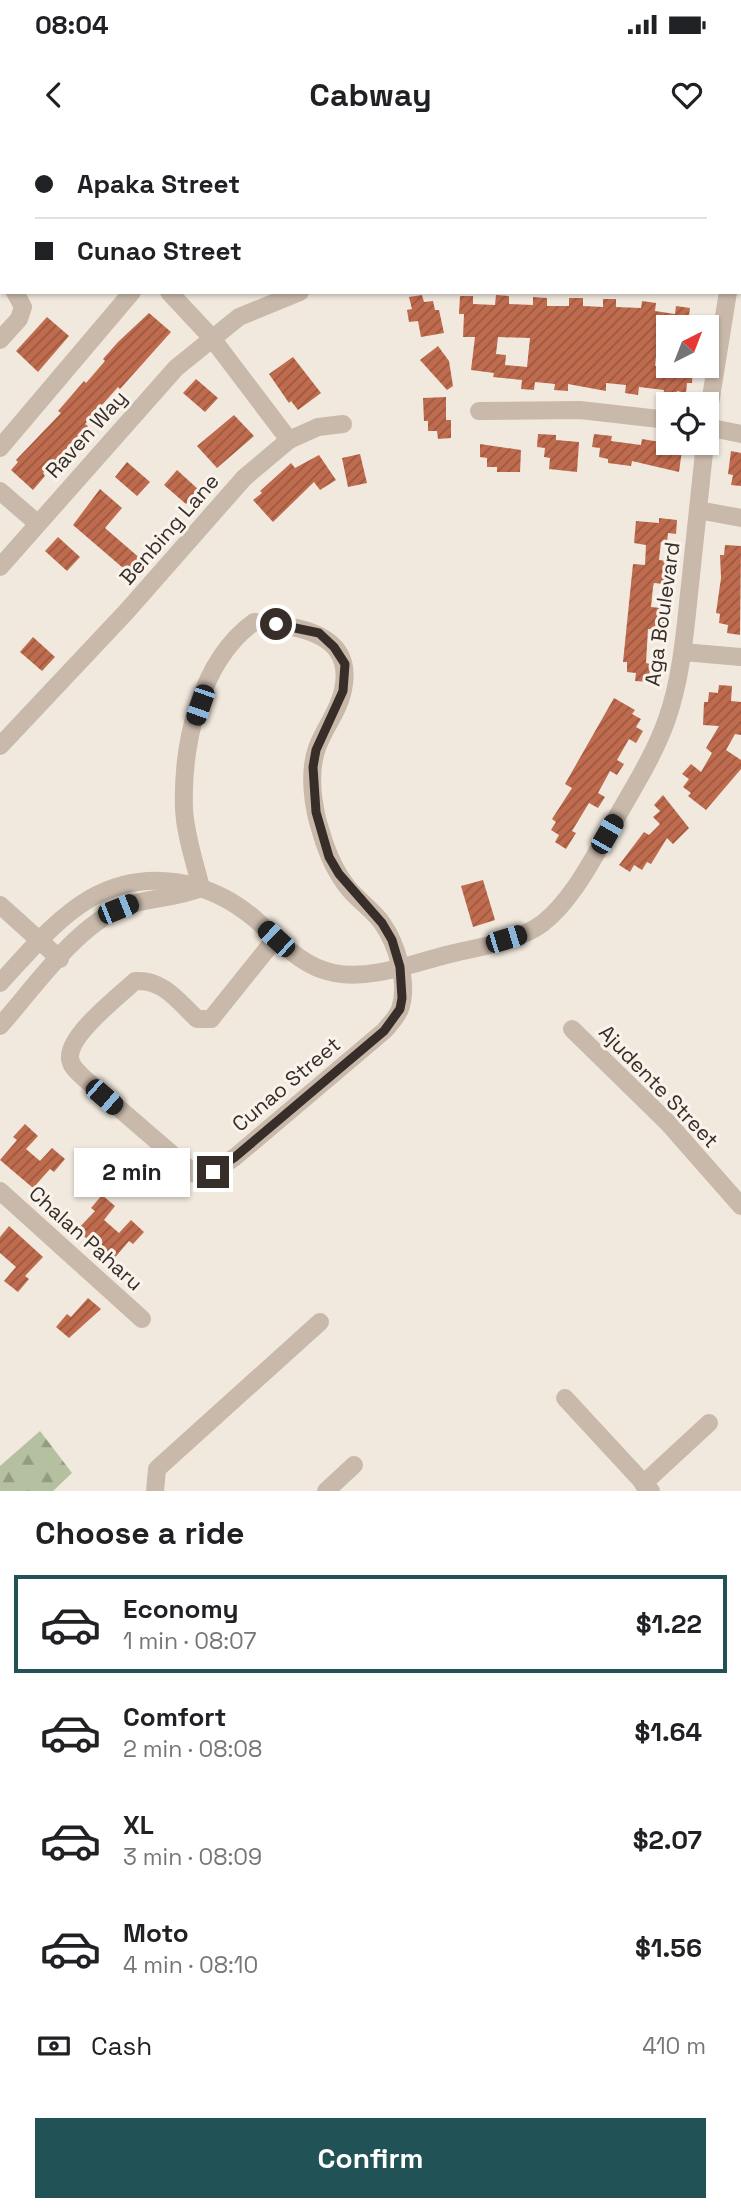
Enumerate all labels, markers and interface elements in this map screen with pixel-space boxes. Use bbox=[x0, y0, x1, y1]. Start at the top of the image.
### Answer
text: 08:04 bbox=[35, 8, 109, 42]
text: Cabway bbox=[309, 75, 432, 115]
icon: back bbox=[35, 76, 73, 114]
icon: heart bbox=[668, 76, 706, 114]
text: Apaka Street bbox=[77, 167, 240, 201]
text: Cunao Street bbox=[77, 234, 242, 268]
north arrow bbox=[656, 315, 719, 378]
map controls bbox=[656, 315, 719, 455]
street label: Raven Way bbox=[39, 384, 133, 484]
button: locate bbox=[656, 392, 719, 455]
street label: Benbing Lane bbox=[113, 468, 225, 590]
street label: Aga Boulevard bbox=[639, 540, 685, 688]
route start bbox=[260, 608, 292, 640]
car bbox=[184, 682, 217, 728]
car bbox=[588, 811, 627, 857]
car bbox=[95, 891, 142, 927]
car bbox=[254, 917, 299, 961]
car bbox=[483, 923, 530, 955]
street label: Ajudente Street bbox=[593, 1019, 725, 1153]
street label: Cunao Street bbox=[226, 1031, 346, 1137]
car bbox=[82, 1075, 127, 1119]
callout: 2 min bbox=[73, 1147, 188, 1196]
route end bbox=[197, 1156, 229, 1188]
text: 2 min bbox=[102, 1157, 162, 1187]
street label: Chalan Paharu bbox=[23, 1180, 149, 1296]
text: Choose a ride bbox=[35, 1513, 245, 1553]
text: Economy bbox=[123, 1592, 239, 1626]
icon: car bbox=[39, 1593, 102, 1656]
text: $1.22 bbox=[636, 1607, 702, 1641]
text: 1 min · 08:07 bbox=[123, 1626, 256, 1656]
text: Comfort bbox=[123, 1700, 226, 1734]
icon: car bbox=[39, 1701, 102, 1764]
text: $1.64 bbox=[634, 1715, 702, 1749]
text: 2 min · 08:08 bbox=[123, 1734, 262, 1764]
text: XL bbox=[123, 1808, 154, 1842]
icon: car bbox=[39, 1809, 102, 1872]
text: $2.07 bbox=[633, 1823, 702, 1857]
text: 3 min · 08:09 bbox=[123, 1842, 262, 1872]
text: Moto bbox=[123, 1916, 189, 1950]
icon: car bbox=[39, 1917, 102, 1980]
text: $1.56 bbox=[635, 1931, 702, 1965]
text: 4 min · 08:10 bbox=[123, 1950, 258, 1980]
icon: cash bbox=[35, 2027, 73, 2065]
text: Cash bbox=[91, 2029, 152, 2063]
text: 410 m bbox=[642, 2031, 706, 2061]
button: Confirm bbox=[35, 2118, 706, 2198]

